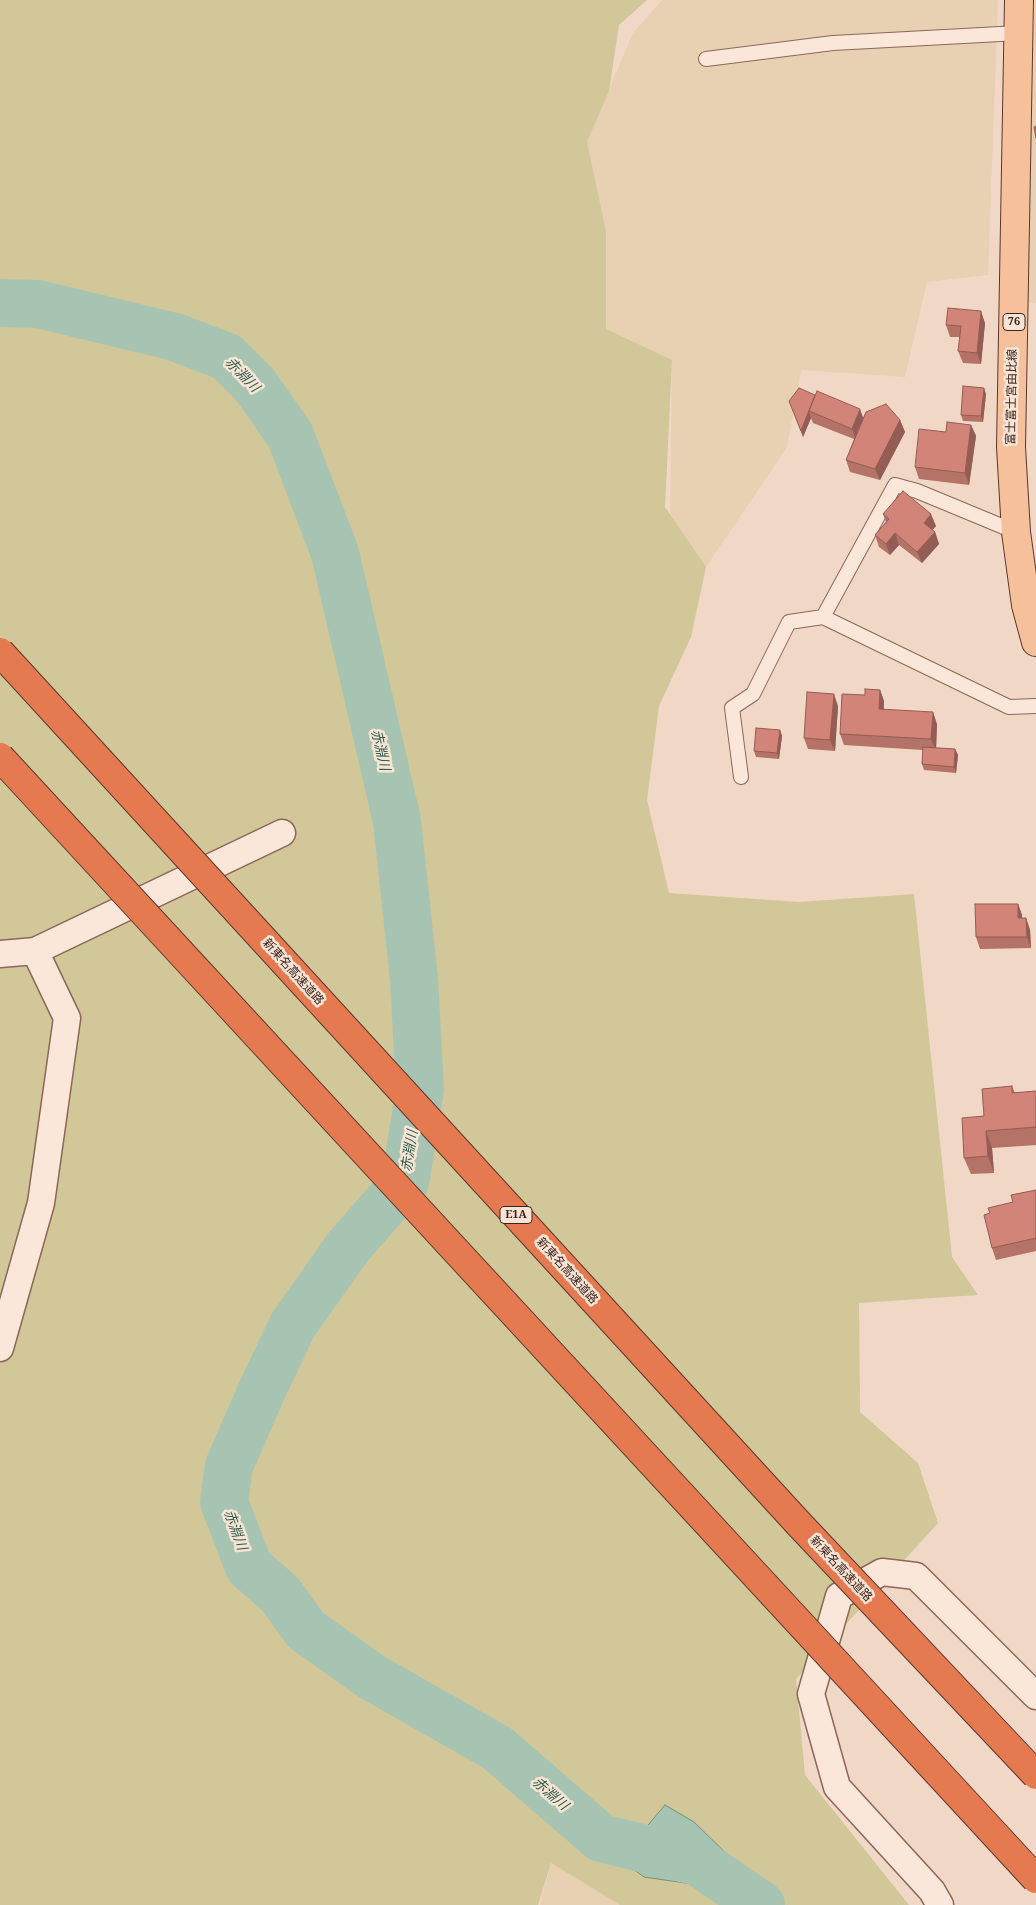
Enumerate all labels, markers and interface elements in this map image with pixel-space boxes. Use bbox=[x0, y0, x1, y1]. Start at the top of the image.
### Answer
road number: 76 bbox=[1003, 314, 1025, 331]
street label: 富士富士宮由比線 bbox=[1004, 349, 1020, 445]
water label: 赤淵川 bbox=[221, 354, 263, 396]
water label: 赤淵川 bbox=[367, 728, 393, 772]
street label: 新東名高速道路 bbox=[260, 936, 326, 1008]
water label: 赤淵川 bbox=[398, 1129, 422, 1173]
road number: E1A bbox=[500, 1206, 532, 1224]
street label: 新東名高速道路 bbox=[534, 1235, 600, 1307]
water label: 赤淵川 bbox=[220, 1507, 250, 1553]
street label: 新東名高速道路 bbox=[807, 1533, 875, 1605]
water label: 赤淵川 bbox=[529, 1774, 571, 1814]

